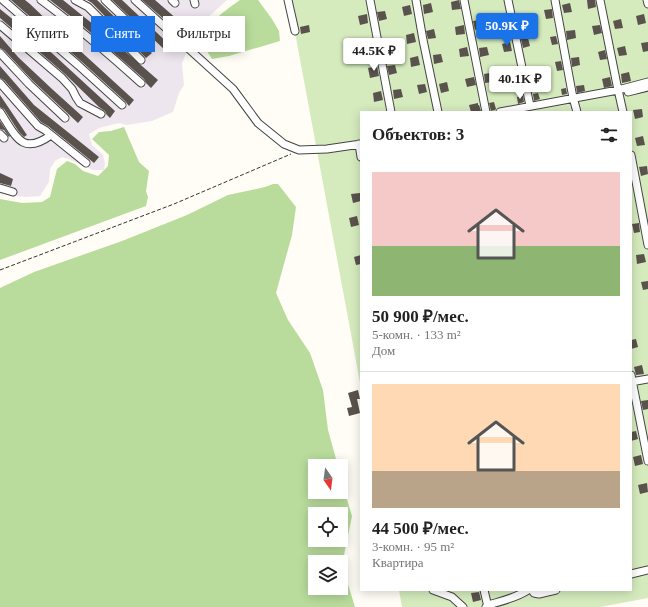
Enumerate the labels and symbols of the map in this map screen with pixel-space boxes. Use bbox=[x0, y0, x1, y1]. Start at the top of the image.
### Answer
pin: 50.9K ₽ bbox=[470, 13, 544, 47]
pin: 44.5K ₽ bbox=[337, 38, 411, 72]
pin: 40.1K ₽ bbox=[483, 66, 557, 100]
north arrow bbox=[308, 459, 348, 499]

